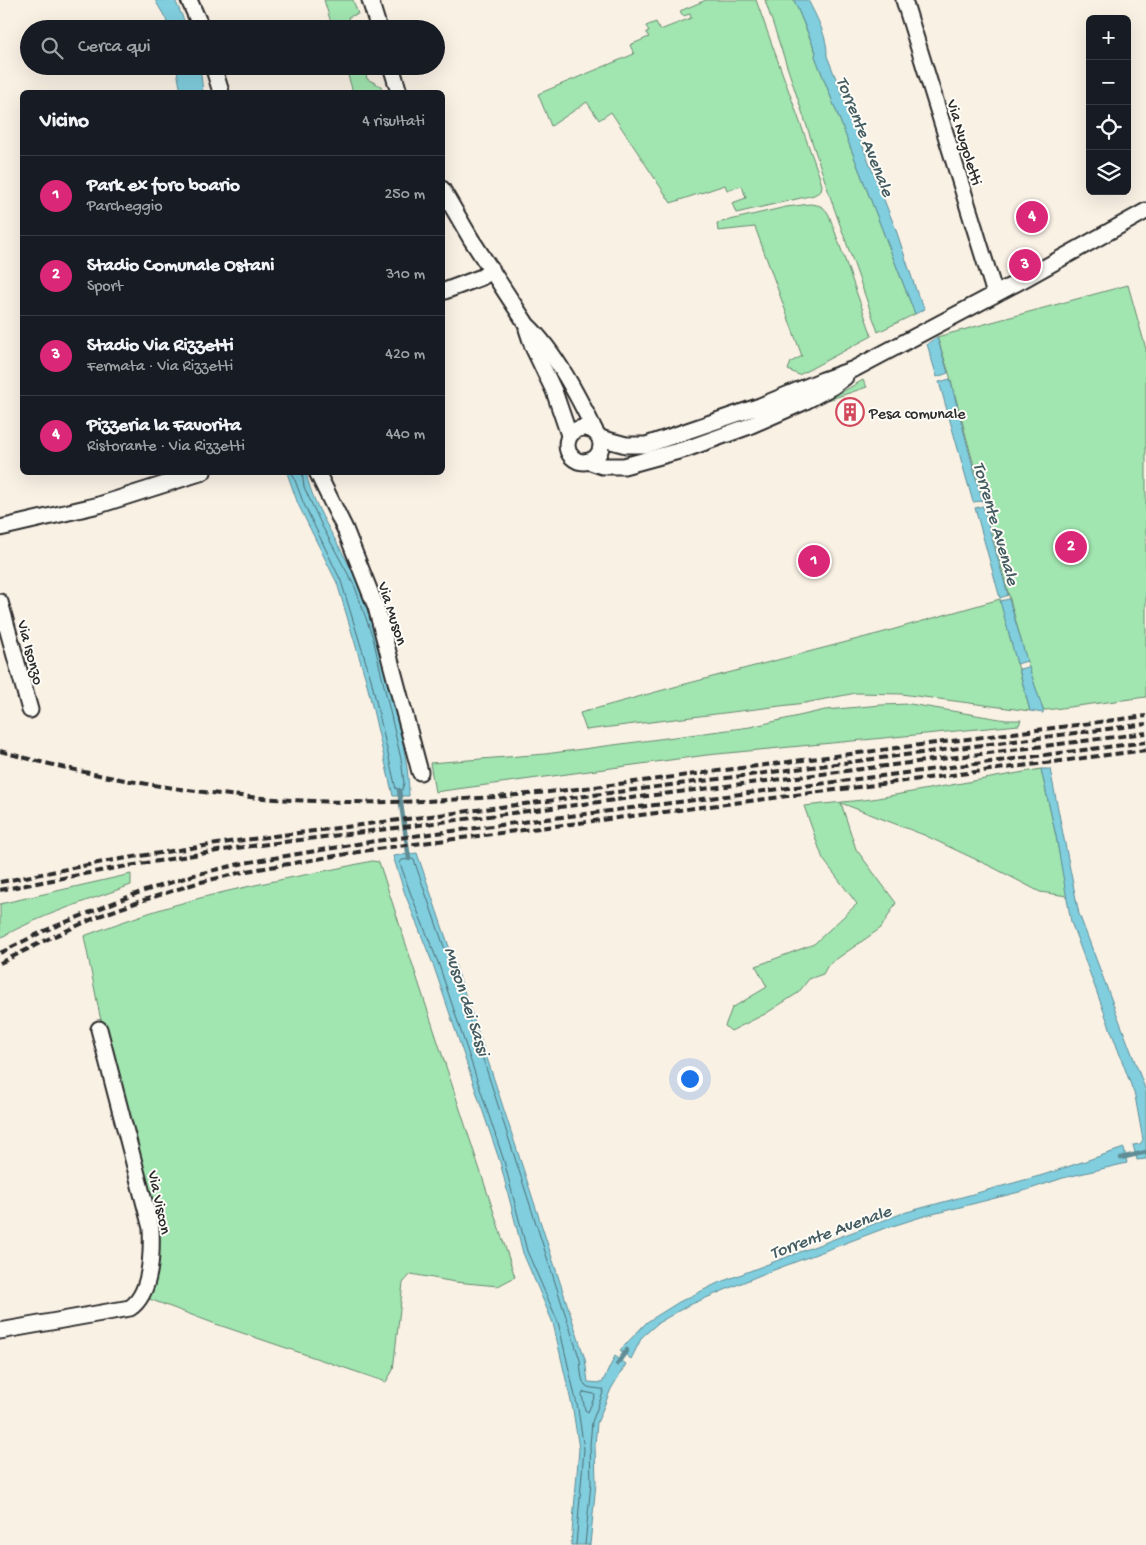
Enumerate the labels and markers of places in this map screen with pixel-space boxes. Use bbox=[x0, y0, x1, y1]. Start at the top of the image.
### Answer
pin: 4 bbox=[1016, 198, 1048, 236]
pin: 3 bbox=[1009, 246, 1041, 284]
building icon: Pesa comunale bbox=[835, 397, 865, 427]
place label: Pesa comunale bbox=[868, 406, 966, 425]
pin: 2 bbox=[1055, 528, 1087, 566]
pin: 1 bbox=[798, 542, 830, 580]

